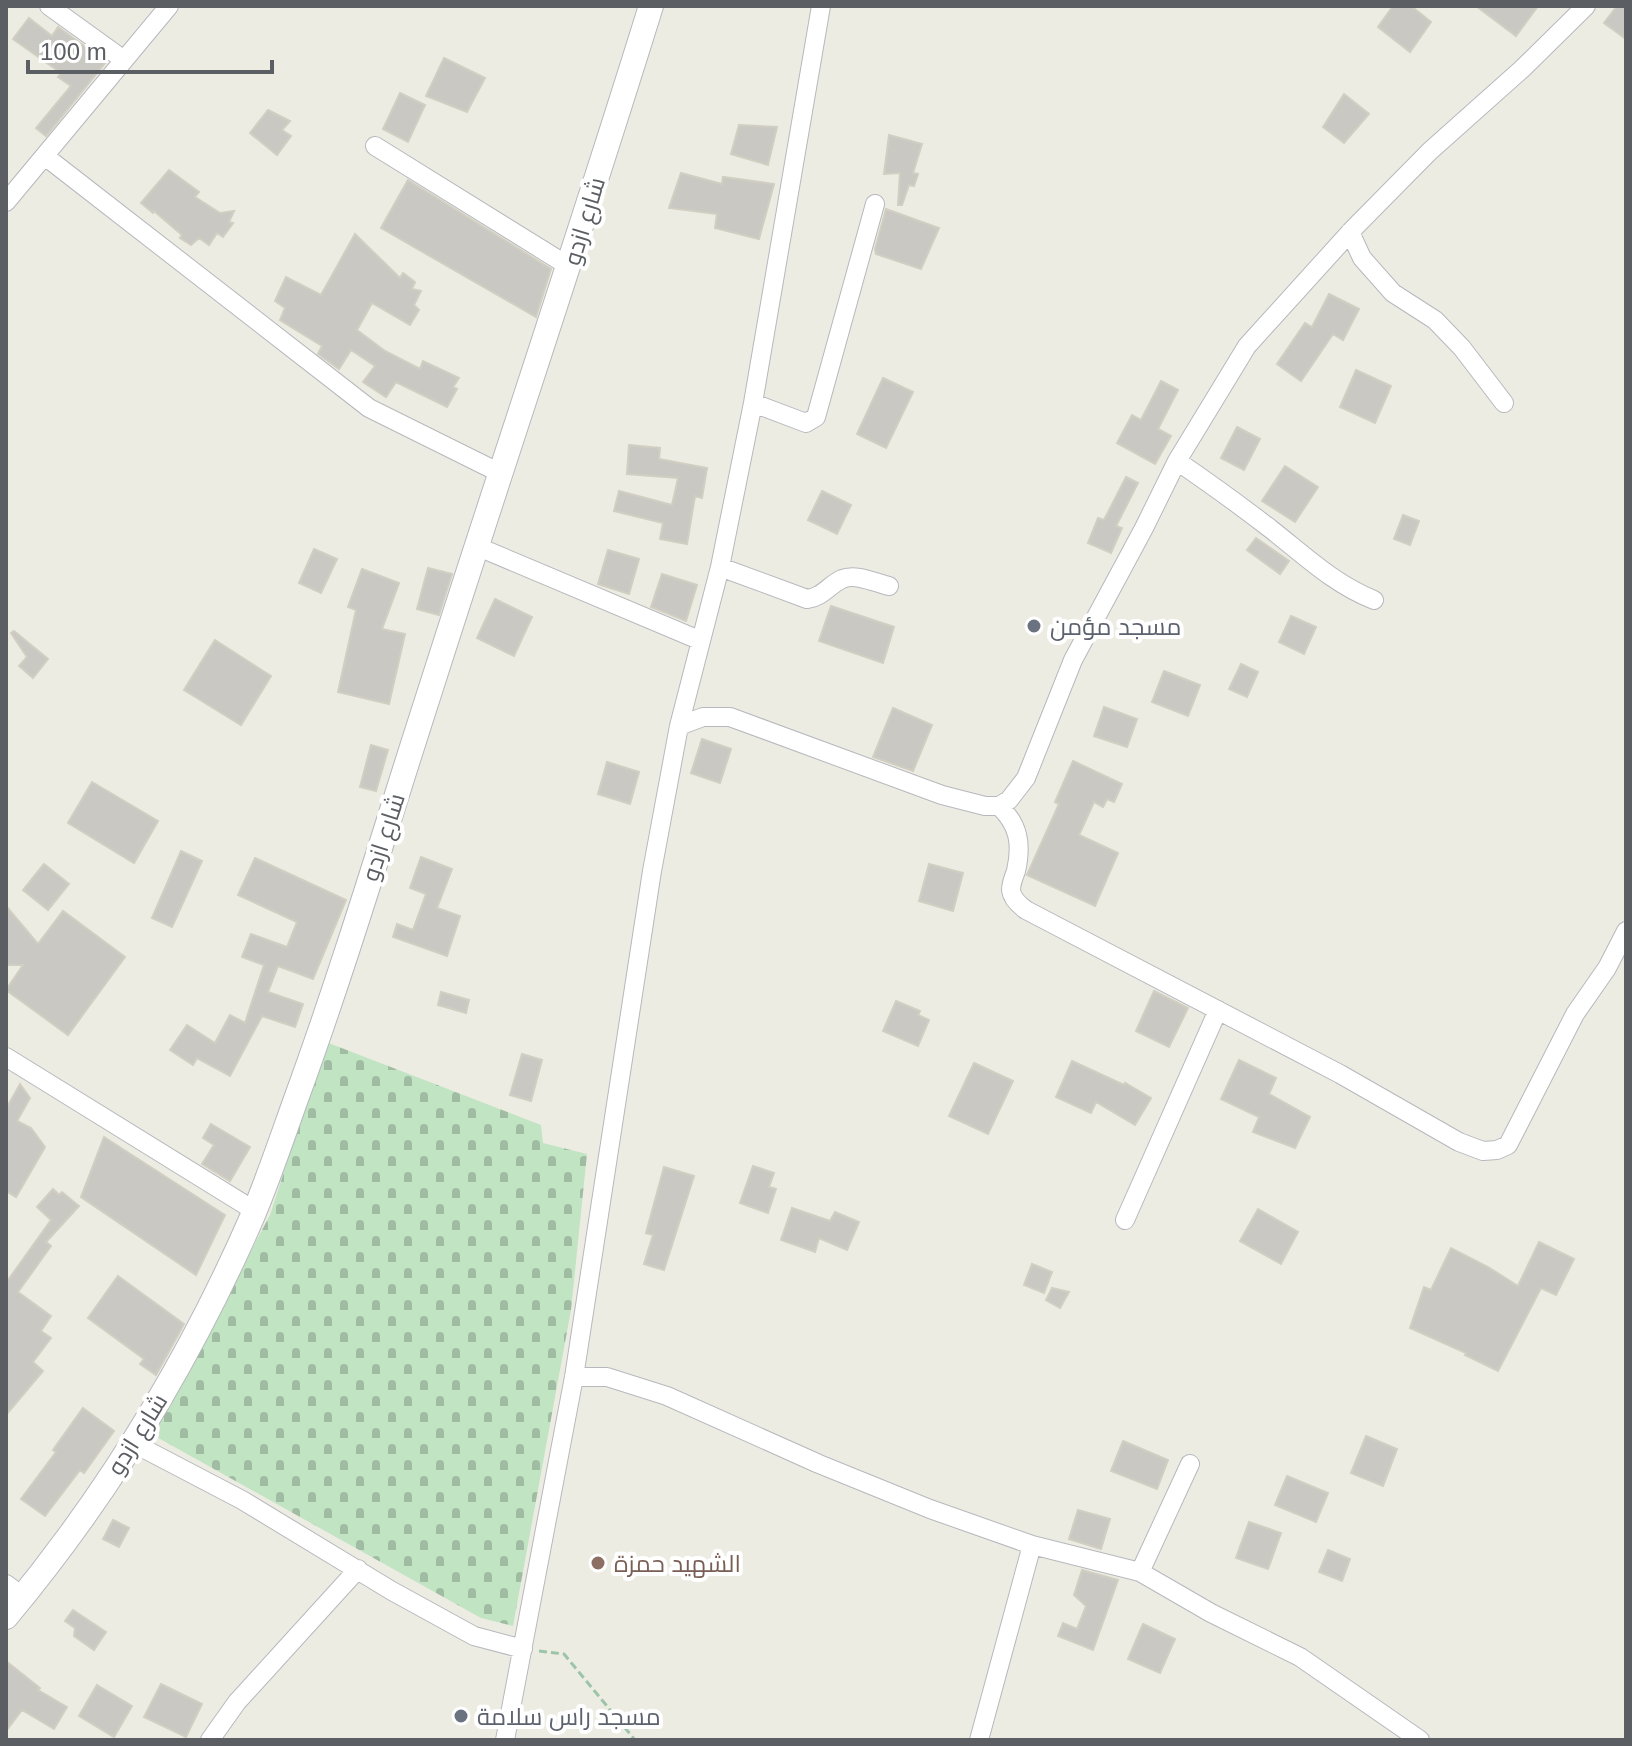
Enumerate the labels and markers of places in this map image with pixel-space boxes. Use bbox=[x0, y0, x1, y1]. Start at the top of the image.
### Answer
place label: مسجد مؤمن bbox=[1050, 613, 1182, 641]
marker: مسجد مؤمن bbox=[1025, 617, 1043, 635]
place label: الشهيد حمزة bbox=[614, 1550, 741, 1578]
marker: الشهيد حمزة bbox=[589, 1554, 607, 1572]
place label: مسجد راس سلامة bbox=[477, 1703, 661, 1731]
marker: مسجد راس سلامة bbox=[452, 1707, 470, 1725]

